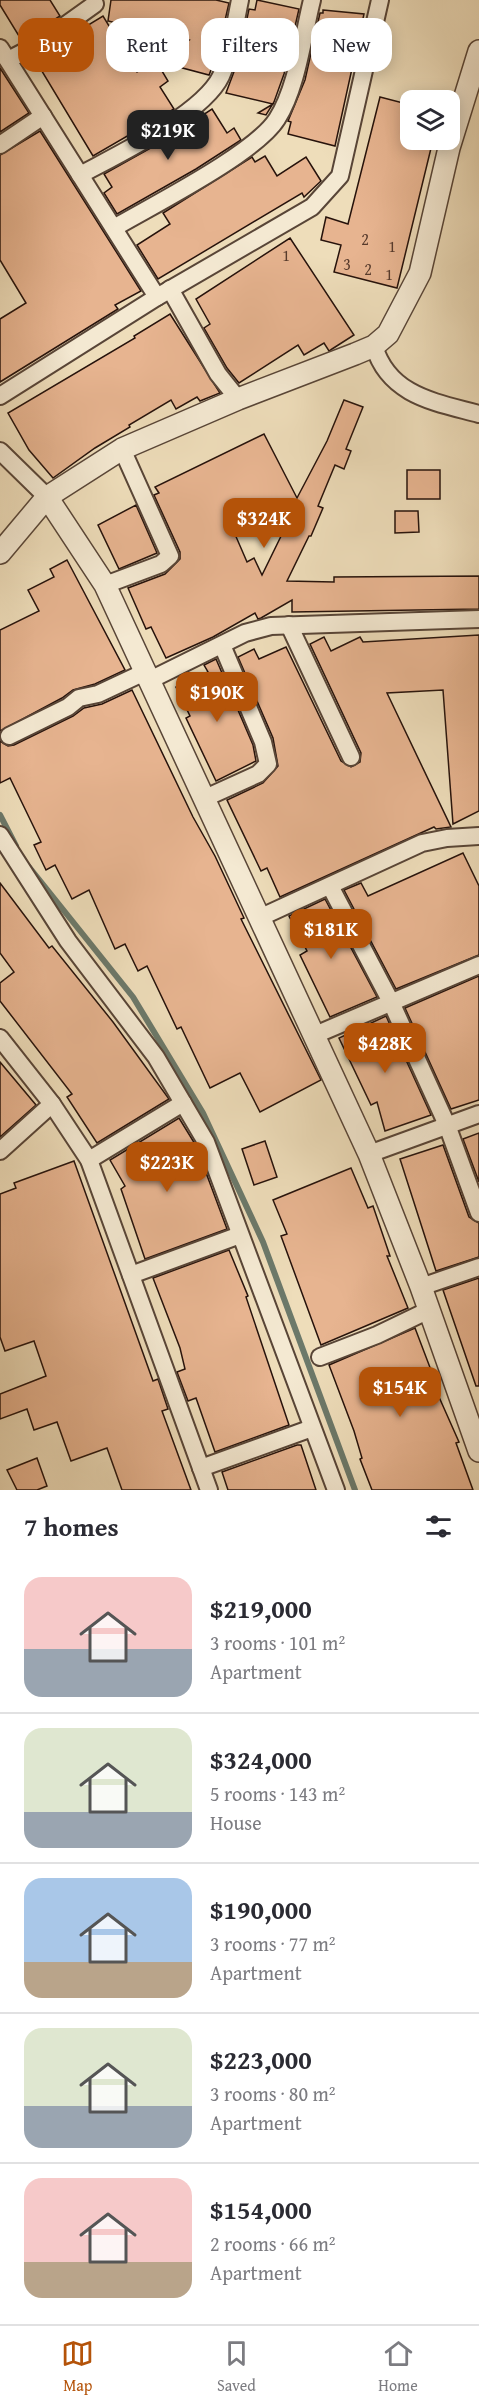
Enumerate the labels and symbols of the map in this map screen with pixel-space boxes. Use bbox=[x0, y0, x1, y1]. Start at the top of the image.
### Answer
pin: $219K bbox=[126, 110, 210, 161]
house number: 2 bbox=[361, 227, 369, 251]
house number: 1 bbox=[388, 234, 396, 258]
house number: 1 bbox=[282, 243, 290, 267]
house number: 3 bbox=[343, 252, 351, 276]
house number: 2 bbox=[364, 257, 372, 281]
house number: 1 bbox=[385, 262, 393, 286]
pin: $324K bbox=[222, 498, 306, 549]
pin: $190K bbox=[175, 672, 259, 723]
pin: $181K bbox=[289, 909, 373, 960]
pin: $428K bbox=[343, 1023, 427, 1074]
pin: $223K bbox=[125, 1142, 209, 1193]
pin: $154K bbox=[358, 1367, 442, 1418]

